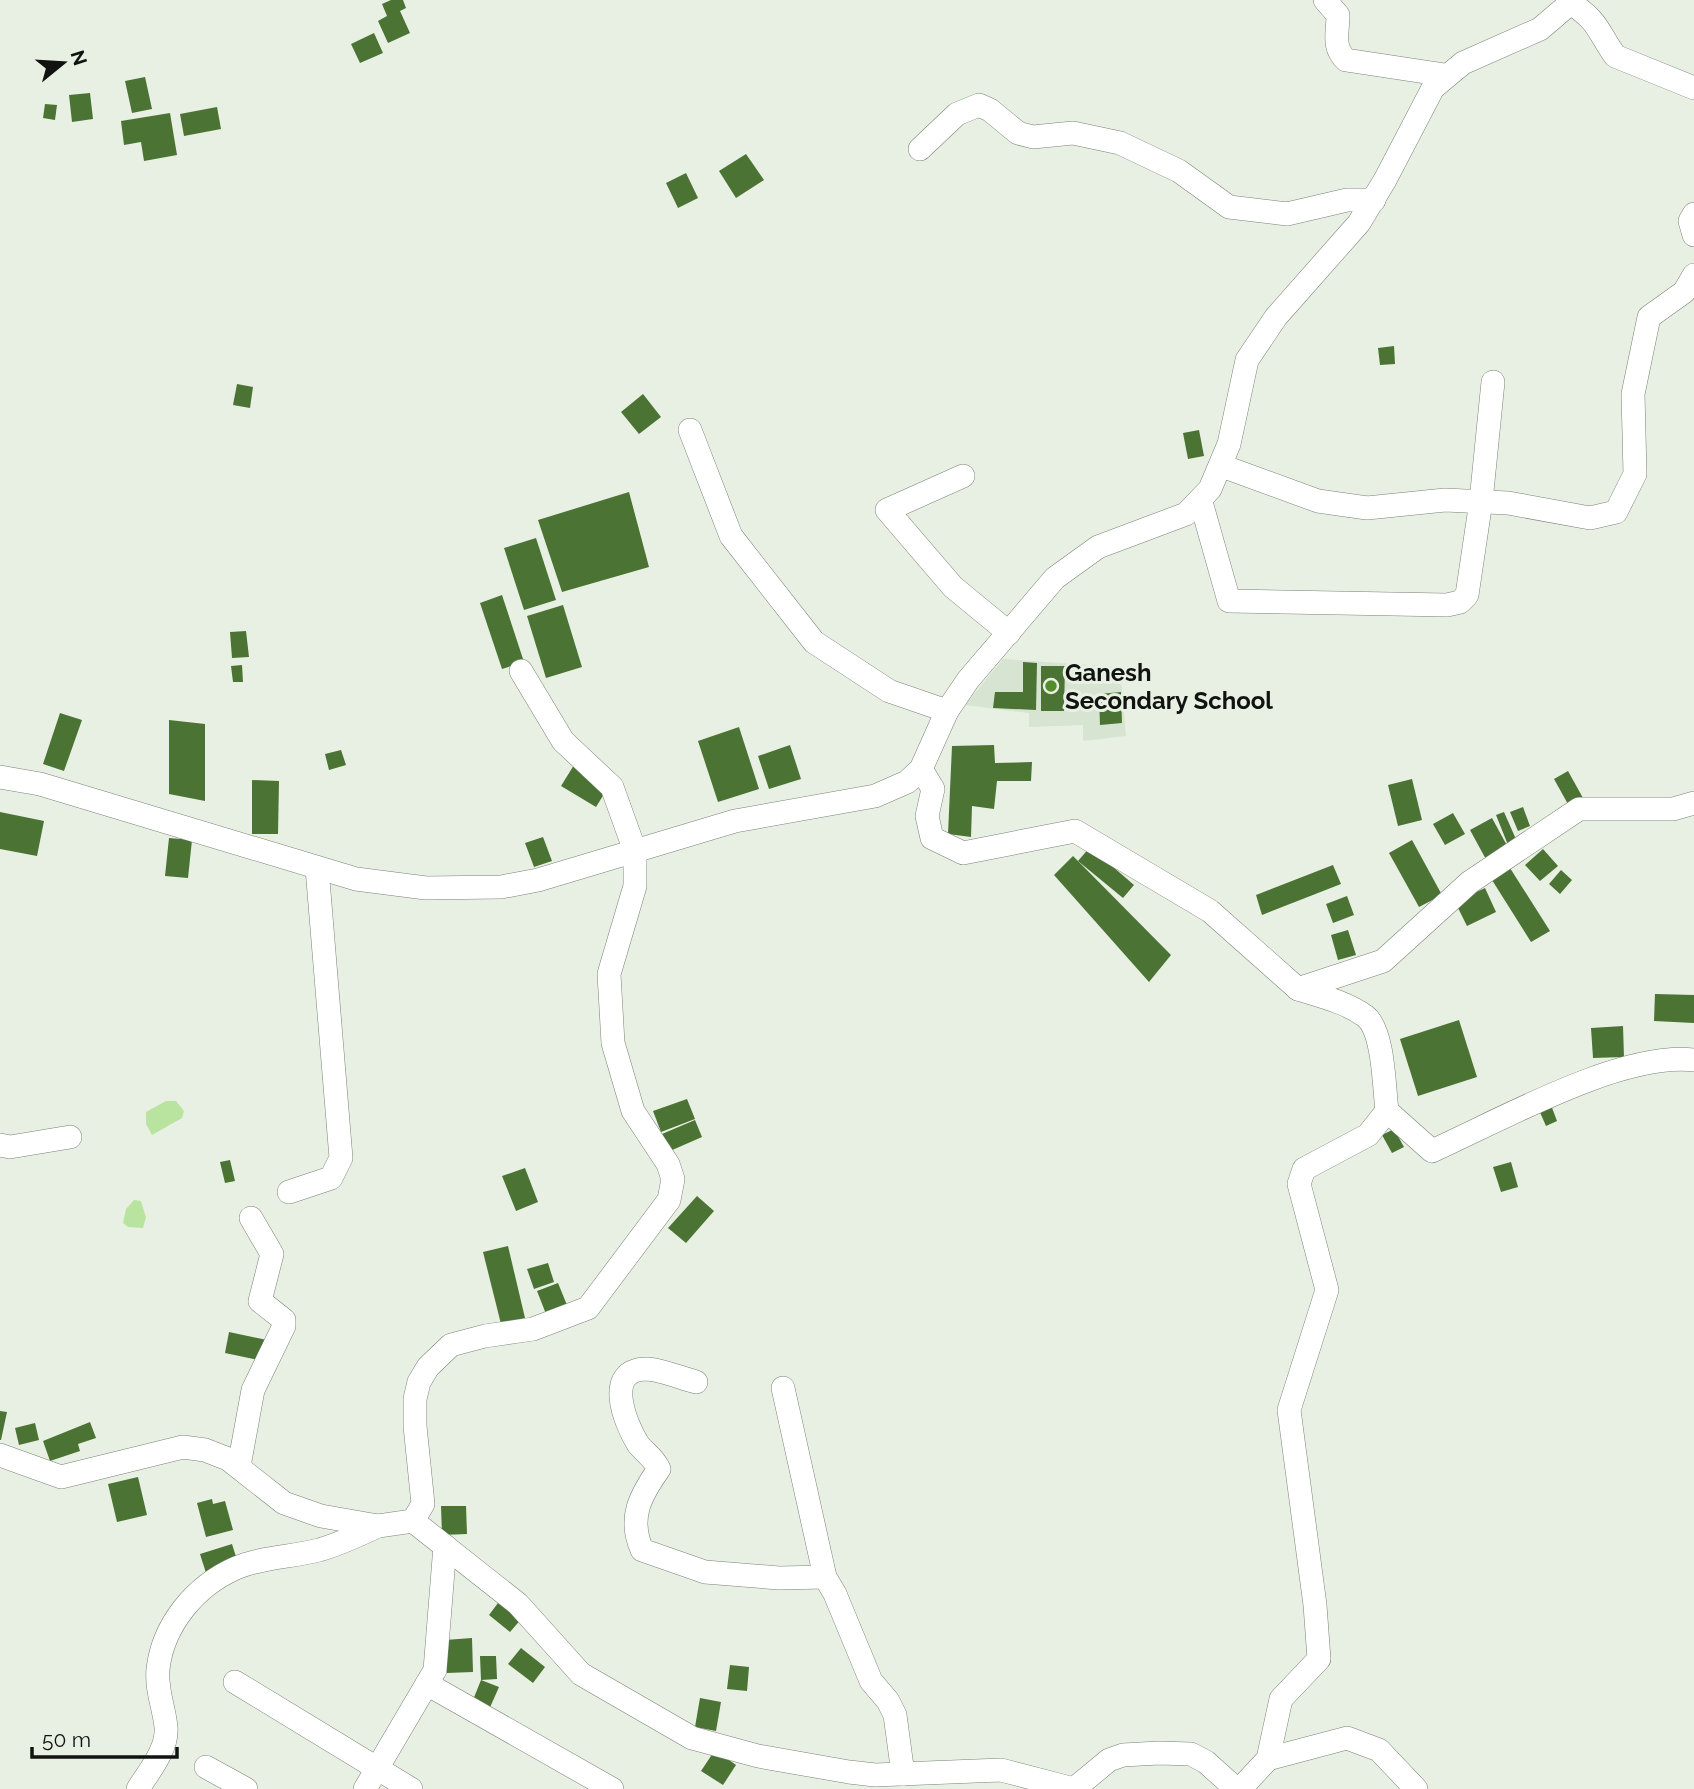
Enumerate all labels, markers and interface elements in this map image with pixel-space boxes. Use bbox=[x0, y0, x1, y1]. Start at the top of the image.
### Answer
north arrow bbox=[28, 28, 98, 98]
text: N bbox=[66, 47, 92, 68]
place label: Ganesh Secondary School bbox=[1065, 658, 1273, 715]
marker: Ganesh Secondary School bbox=[1043, 678, 1059, 694]
scale bar bbox=[32, 1716, 177, 1760]
text: 50 m bbox=[42, 1727, 91, 1752]

